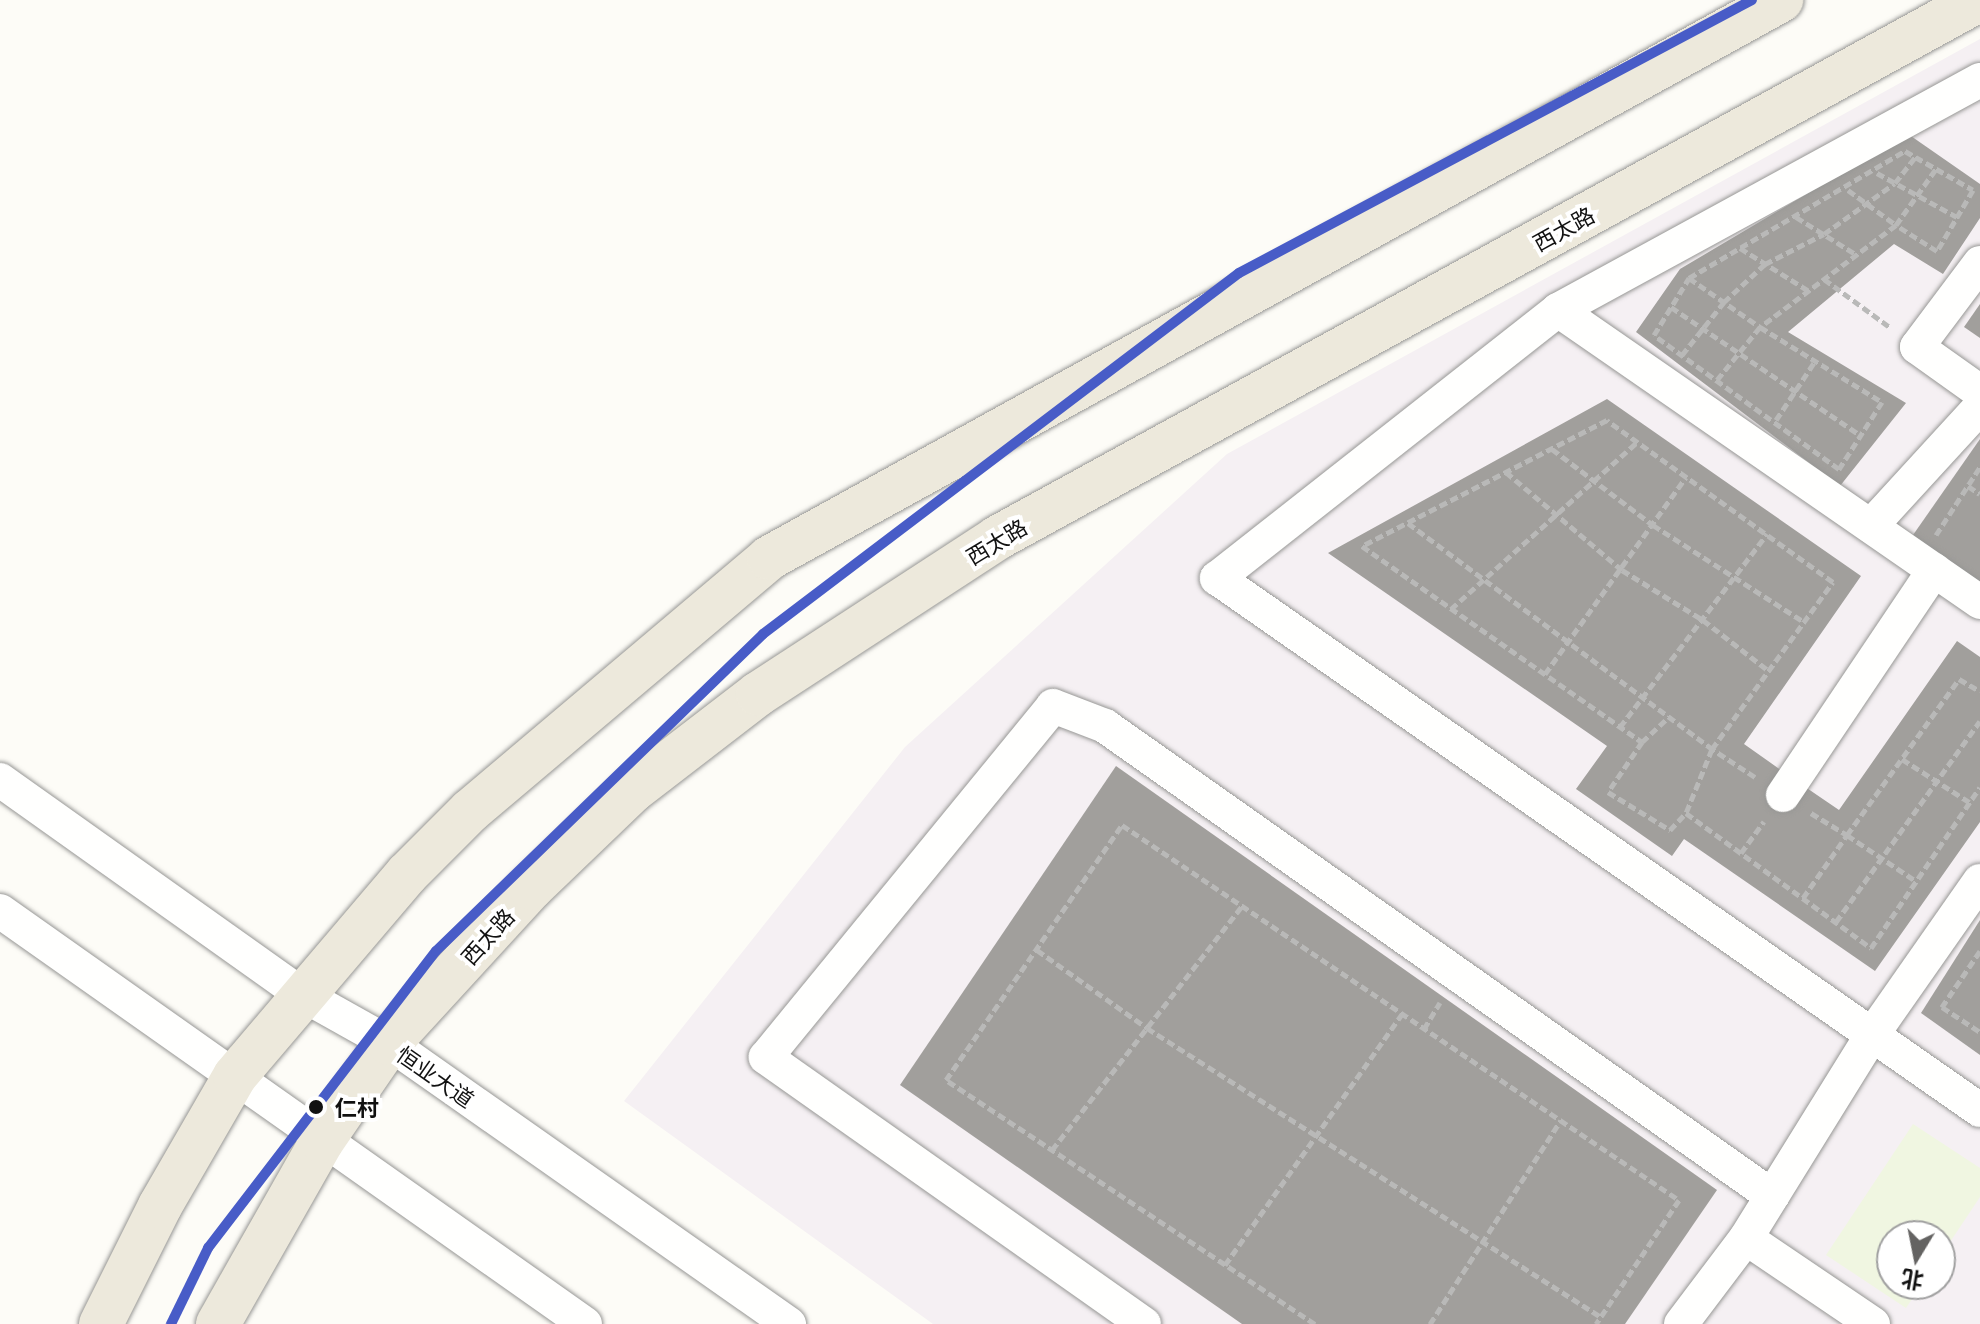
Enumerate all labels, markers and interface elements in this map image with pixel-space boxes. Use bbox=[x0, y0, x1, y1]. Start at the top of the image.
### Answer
street label: 西太路 bbox=[1528, 200, 1598, 256]
street label: 西太路 bbox=[961, 513, 1031, 569]
street label: 西太路 bbox=[455, 903, 519, 969]
street label: 恒业大道 bbox=[392, 1040, 480, 1112]
place label: 仁村 bbox=[335, 1094, 379, 1120]
marker: 仁村 bbox=[304, 1095, 328, 1119]
north arrow bbox=[1876, 1220, 1956, 1300]
text: 北 bbox=[1899, 1264, 1926, 1299]

